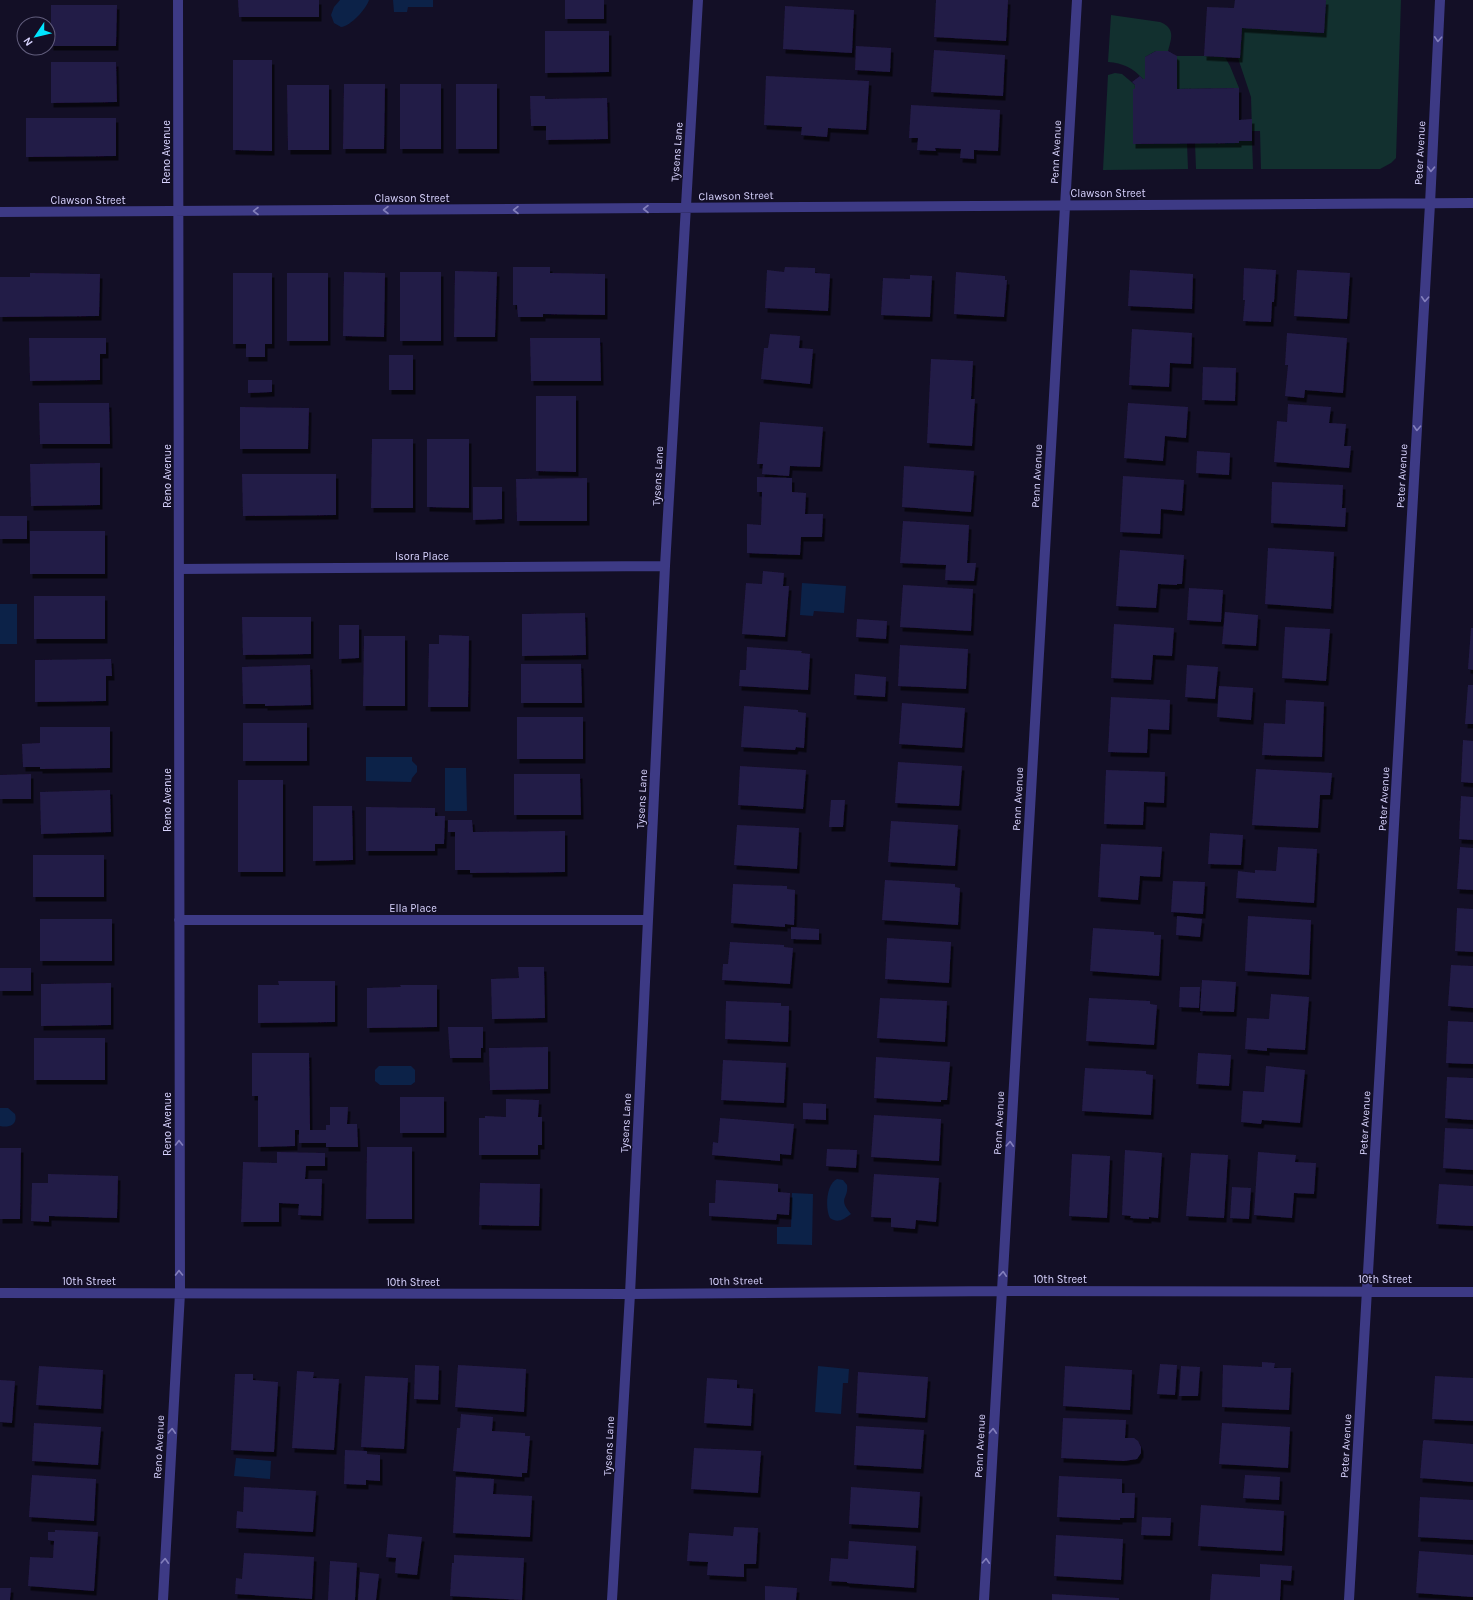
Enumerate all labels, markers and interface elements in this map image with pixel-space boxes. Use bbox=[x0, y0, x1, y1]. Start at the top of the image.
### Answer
north arrow bbox=[16, 16, 56, 56]
text: N bbox=[21, 34, 36, 48]
one-way arrow bbox=[1434, 36, 1443, 42]
street label: Penn Avenue bbox=[1048, 119, 1064, 184]
street label: Reno Avenue bbox=[160, 120, 173, 184]
street label: Peter Avenue bbox=[1412, 120, 1428, 185]
street label: Tysens Lane bbox=[668, 121, 686, 182]
one-way arrow bbox=[1427, 166, 1436, 172]
street label: Clawson Street bbox=[1070, 187, 1146, 200]
street label: Clawson Street bbox=[698, 189, 774, 203]
street label: Clawson Street bbox=[374, 192, 450, 205]
street label: Clawson Street bbox=[50, 194, 126, 207]
one-way arrow bbox=[643, 205, 649, 213]
one-way arrow bbox=[383, 206, 389, 214]
one-way arrow bbox=[513, 206, 519, 214]
one-way arrow bbox=[253, 207, 259, 215]
one-way arrow bbox=[1420, 296, 1429, 302]
one-way arrow bbox=[1413, 425, 1422, 431]
street label: Penn Avenue bbox=[1029, 443, 1045, 508]
street label: Peter Avenue bbox=[1394, 443, 1410, 508]
street label: Reno Avenue bbox=[161, 444, 174, 508]
street label: Tysens Lane bbox=[650, 445, 666, 506]
street label: Isora Place bbox=[395, 550, 449, 563]
street label: Penn Avenue bbox=[1010, 766, 1026, 831]
street label: Peter Avenue bbox=[1376, 766, 1392, 831]
street label: Reno Avenue bbox=[161, 768, 174, 832]
street label: Tysens Lane bbox=[634, 768, 650, 829]
street label: Ella Place bbox=[389, 902, 437, 915]
street label: Penn Avenue bbox=[991, 1090, 1007, 1155]
street label: Peter Avenue bbox=[1357, 1090, 1373, 1155]
street label: Reno Avenue bbox=[161, 1092, 174, 1156]
street label: Tysens Lane bbox=[618, 1092, 634, 1153]
one-way arrow bbox=[175, 1140, 183, 1146]
one-way arrow bbox=[1006, 1141, 1015, 1147]
one-way arrow bbox=[175, 1270, 183, 1276]
one-way arrow bbox=[998, 1271, 1007, 1277]
street label: 10th Street bbox=[1033, 1273, 1087, 1286]
street label: 10th Street bbox=[1358, 1273, 1412, 1286]
street label: 10th Street bbox=[709, 1274, 763, 1288]
street label: 10th Street bbox=[62, 1275, 116, 1288]
street label: 10th Street bbox=[386, 1276, 440, 1289]
street label: Penn Avenue bbox=[972, 1413, 988, 1478]
street label: Peter Avenue bbox=[1338, 1413, 1354, 1478]
street label: Reno Avenue bbox=[151, 1414, 167, 1479]
street label: Tysens Lane bbox=[601, 1415, 617, 1476]
one-way arrow bbox=[167, 1428, 176, 1434]
one-way arrow bbox=[989, 1428, 998, 1434]
one-way arrow bbox=[160, 1558, 169, 1564]
one-way arrow bbox=[981, 1558, 990, 1564]

